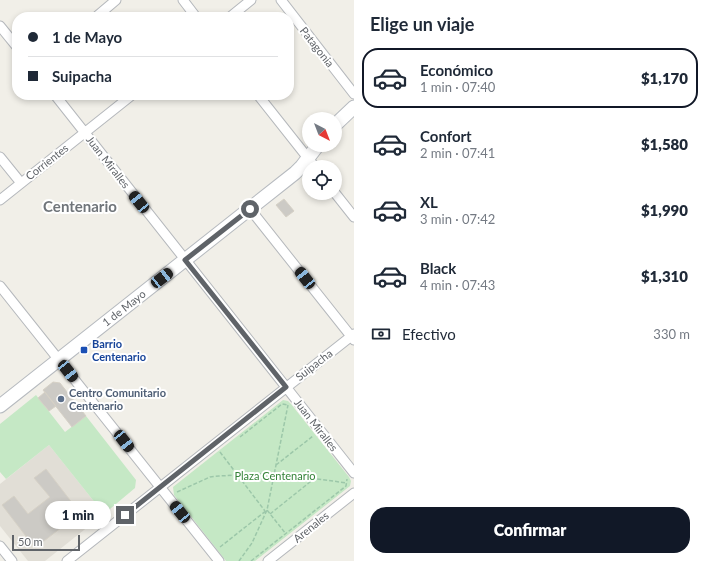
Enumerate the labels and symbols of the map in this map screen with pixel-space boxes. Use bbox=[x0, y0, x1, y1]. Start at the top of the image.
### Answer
street label: Patagonia bbox=[298, 24, 337, 69]
north arrow bbox=[302, 112, 342, 152]
street label: Juan Miralles bbox=[84, 133, 133, 191]
street label: Corrientes bbox=[23, 141, 71, 182]
car bbox=[127, 189, 151, 215]
district label: Centenario bbox=[43, 197, 117, 215]
route start bbox=[241, 200, 259, 218]
car bbox=[293, 265, 317, 291]
car bbox=[149, 266, 175, 290]
street label: 1 de Mayo bbox=[100, 287, 148, 328]
place label: Barrio Centenario bbox=[92, 337, 146, 363]
marker: Barrio Centenario bbox=[79, 345, 89, 355]
street label: Suipacha bbox=[293, 346, 335, 383]
car bbox=[56, 358, 80, 384]
place label: Centro Comunitario Centenario bbox=[69, 386, 166, 412]
marker: Centro Comunitario Centenario bbox=[56, 394, 66, 404]
street label: Juan Miralles bbox=[292, 396, 341, 454]
car bbox=[112, 428, 136, 454]
park label: Plaza Centenario bbox=[234, 469, 316, 482]
car bbox=[168, 499, 192, 525]
callout: 1 min bbox=[45, 501, 111, 529]
route end bbox=[116, 506, 134, 524]
street label: Arenales bbox=[290, 508, 331, 545]
scale bar bbox=[12, 533, 80, 552]

